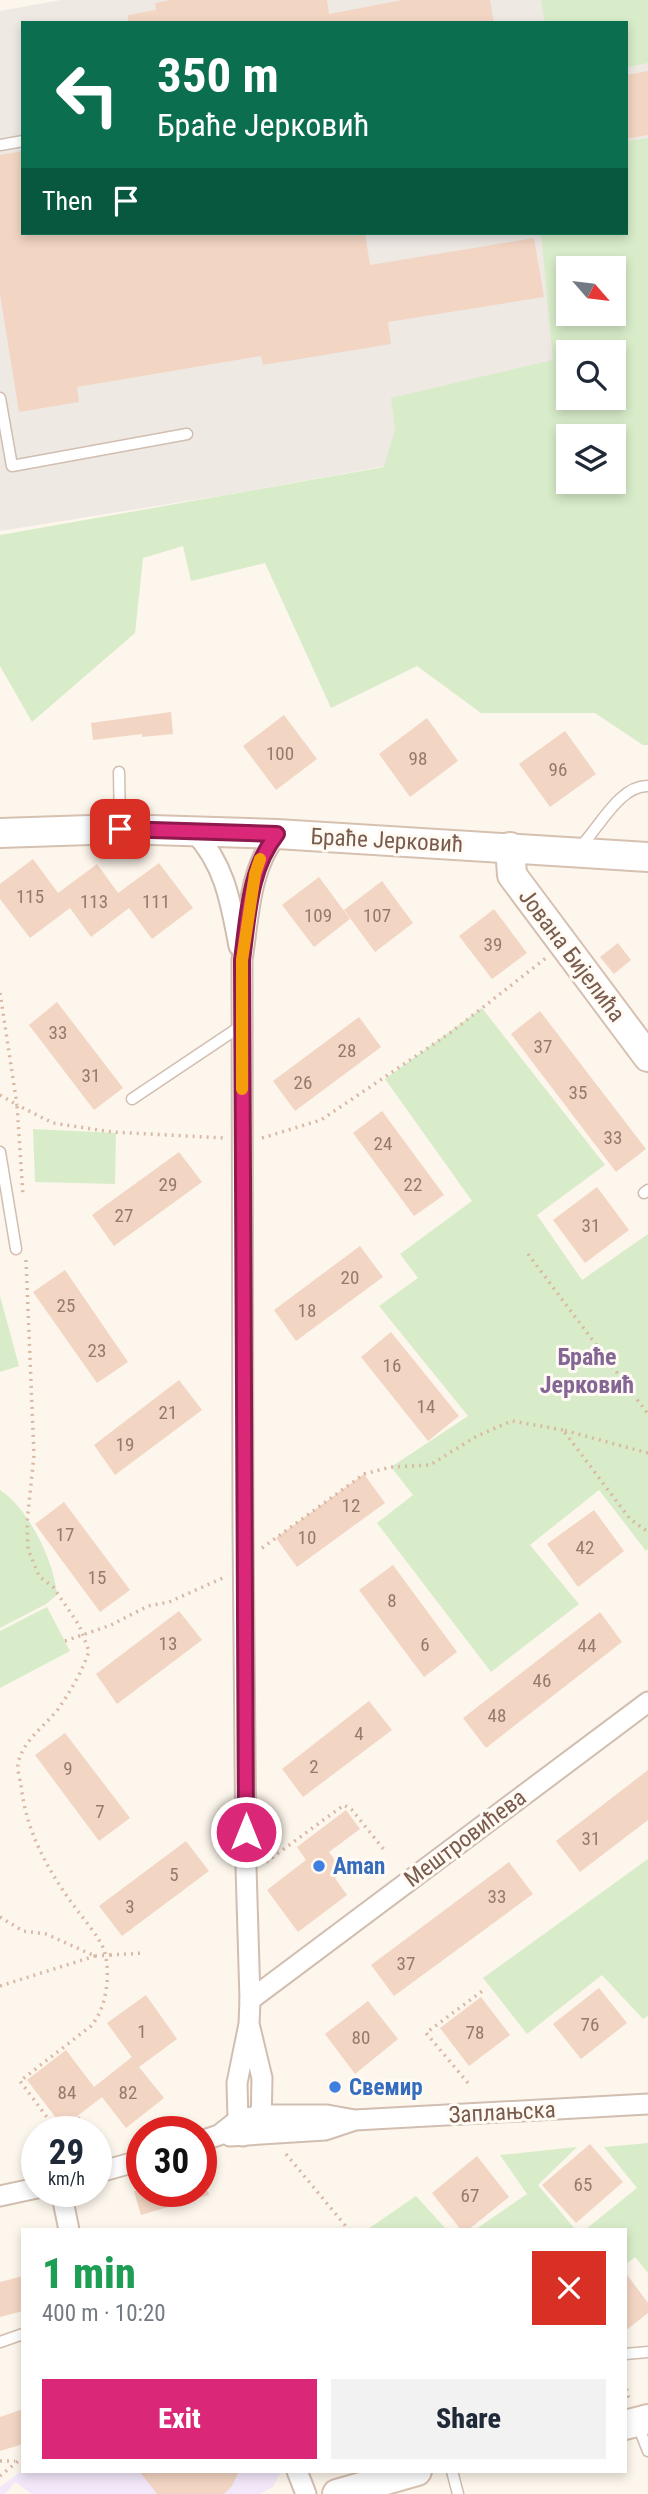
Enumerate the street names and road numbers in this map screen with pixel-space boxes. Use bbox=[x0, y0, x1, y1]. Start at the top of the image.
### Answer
street label: Браће Јерковић bbox=[310, 823, 464, 858]
street label: Јована Бијелића bbox=[513, 883, 630, 1027]
street label: Мештровићева bbox=[399, 1784, 531, 1893]
street label: Заплањска bbox=[448, 2096, 556, 2129]

